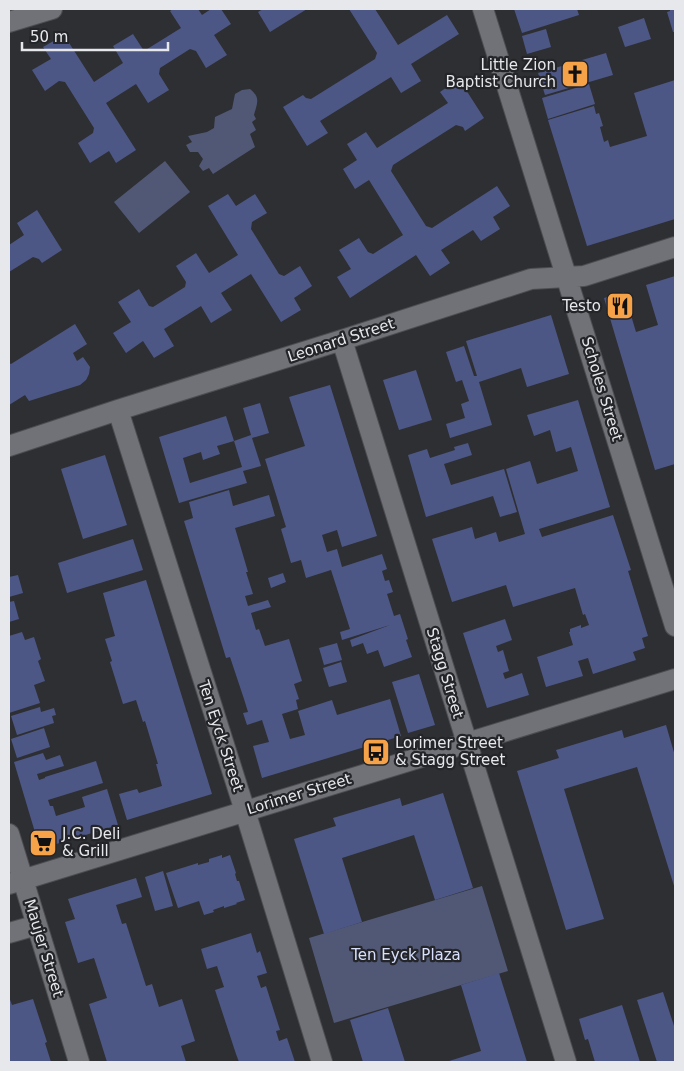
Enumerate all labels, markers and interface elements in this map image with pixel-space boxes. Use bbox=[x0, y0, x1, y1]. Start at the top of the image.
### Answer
scale bar bbox=[22, 20, 169, 52]
text: 50 m bbox=[30, 28, 68, 46]
place label: Little Zion Baptist Church bbox=[445, 56, 556, 91]
church icon: Little Zion Baptist Church bbox=[560, 59, 590, 89]
restaurant icon: Testo bbox=[605, 291, 635, 321]
place label: Testo bbox=[561, 297, 601, 315]
street label: Leonard Street bbox=[285, 314, 397, 366]
street label: Scholes Street bbox=[578, 335, 626, 443]
street label: Stagg Street bbox=[423, 625, 467, 721]
street label: Ten Eyck Street bbox=[194, 677, 247, 794]
place label: Lorimer Street & Stagg Street bbox=[395, 734, 506, 769]
bus stop icon: Lorimer Street & Stagg Street bbox=[361, 737, 391, 767]
street label: Lorimer Street bbox=[245, 770, 353, 818]
place label: J.C. Deli & Grill bbox=[61, 825, 120, 860]
supermarket icon: J.C. Deli & Grill bbox=[28, 828, 58, 858]
street label: Maujer Street bbox=[21, 897, 67, 999]
park label: Ten Eyck Plaza bbox=[350, 946, 461, 964]

